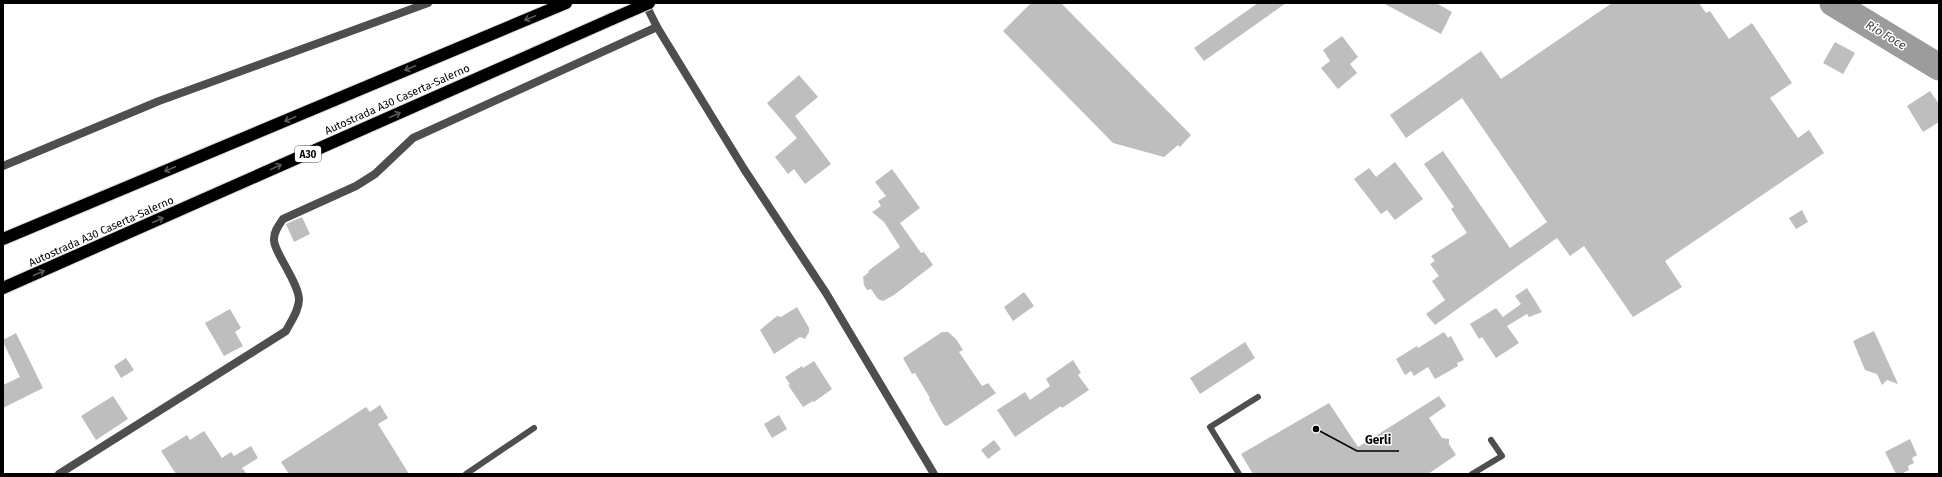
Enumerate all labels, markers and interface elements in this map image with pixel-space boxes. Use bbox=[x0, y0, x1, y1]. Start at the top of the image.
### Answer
one-way arrow bbox=[524, 15, 536, 22]
water label: Rio Foce bbox=[1863, 18, 1909, 52]
street label: Autostrada A30 Caserta-Salerno bbox=[323, 62, 472, 137]
one-way arrow bbox=[404, 65, 416, 73]
one-way arrow bbox=[389, 110, 401, 118]
one-way arrow bbox=[284, 116, 296, 123]
road number: A30 bbox=[295, 146, 321, 162]
one-way arrow bbox=[270, 163, 282, 170]
one-way arrow bbox=[165, 166, 177, 173]
street label: Autostrada A30 Caserta-Salerno bbox=[27, 194, 176, 269]
one-way arrow bbox=[151, 216, 163, 223]
one-way arrow bbox=[32, 269, 44, 276]
callout: Gerli bbox=[1357, 427, 1399, 451]
text: Gerli bbox=[1365, 433, 1391, 447]

